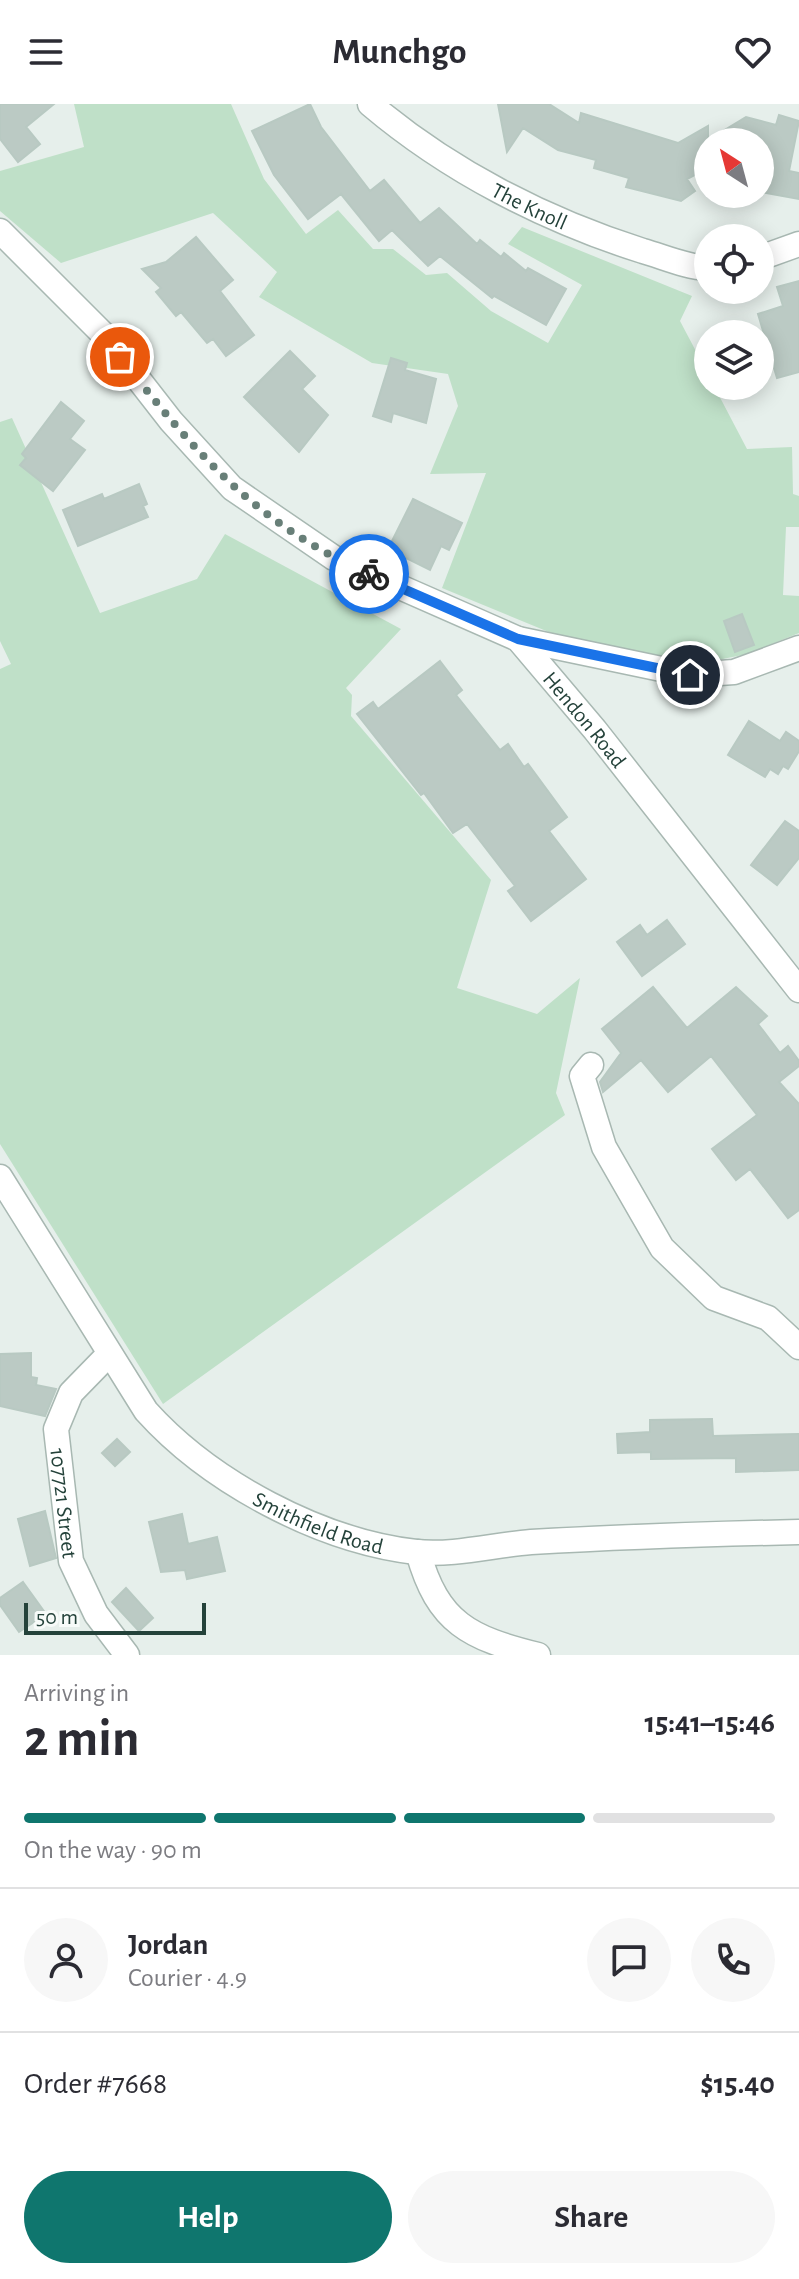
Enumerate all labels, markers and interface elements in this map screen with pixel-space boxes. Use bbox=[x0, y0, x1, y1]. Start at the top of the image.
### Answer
icon: menu bbox=[24, 30, 68, 74]
icon: heart bbox=[731, 30, 775, 74]
text: Munchgo bbox=[332, 34, 467, 70]
north arrow bbox=[694, 128, 774, 208]
map controls bbox=[694, 128, 774, 400]
street label: The Knoll bbox=[488, 179, 570, 234]
button: locate bbox=[694, 224, 774, 304]
button: layers bbox=[694, 320, 774, 400]
pin bbox=[86, 323, 154, 391]
icon: bag bbox=[98, 335, 142, 379]
courier bbox=[329, 534, 409, 614]
icon: bike bbox=[347, 552, 391, 596]
pin bbox=[656, 641, 724, 709]
icon: home bbox=[668, 653, 712, 697]
street label: Hendon Road bbox=[539, 668, 630, 772]
street label: 107721 Street bbox=[46, 1447, 81, 1559]
street label: Smithfield Road bbox=[249, 1488, 386, 1558]
scale bar bbox=[24, 1599, 206, 1635]
text: 50 m bbox=[36, 1606, 78, 1628]
text: Arriving in bbox=[24, 1680, 129, 1706]
text: 15:41–15:46 bbox=[644, 1708, 775, 1738]
text: 2 min bbox=[24, 1713, 139, 1765]
text: On the way · 90 m bbox=[24, 1837, 202, 1863]
button: person bbox=[24, 1918, 108, 2002]
button: chat bbox=[587, 1918, 671, 2002]
button: phone bbox=[691, 1918, 775, 2002]
text: Jordan bbox=[128, 1930, 208, 1960]
text: Courier · 4.9 bbox=[128, 1965, 247, 1991]
text: Order #7668 bbox=[24, 2069, 167, 2099]
text: $15.40 bbox=[700, 2069, 775, 2099]
button: Help bbox=[24, 2171, 392, 2263]
button: Share bbox=[408, 2171, 775, 2263]

